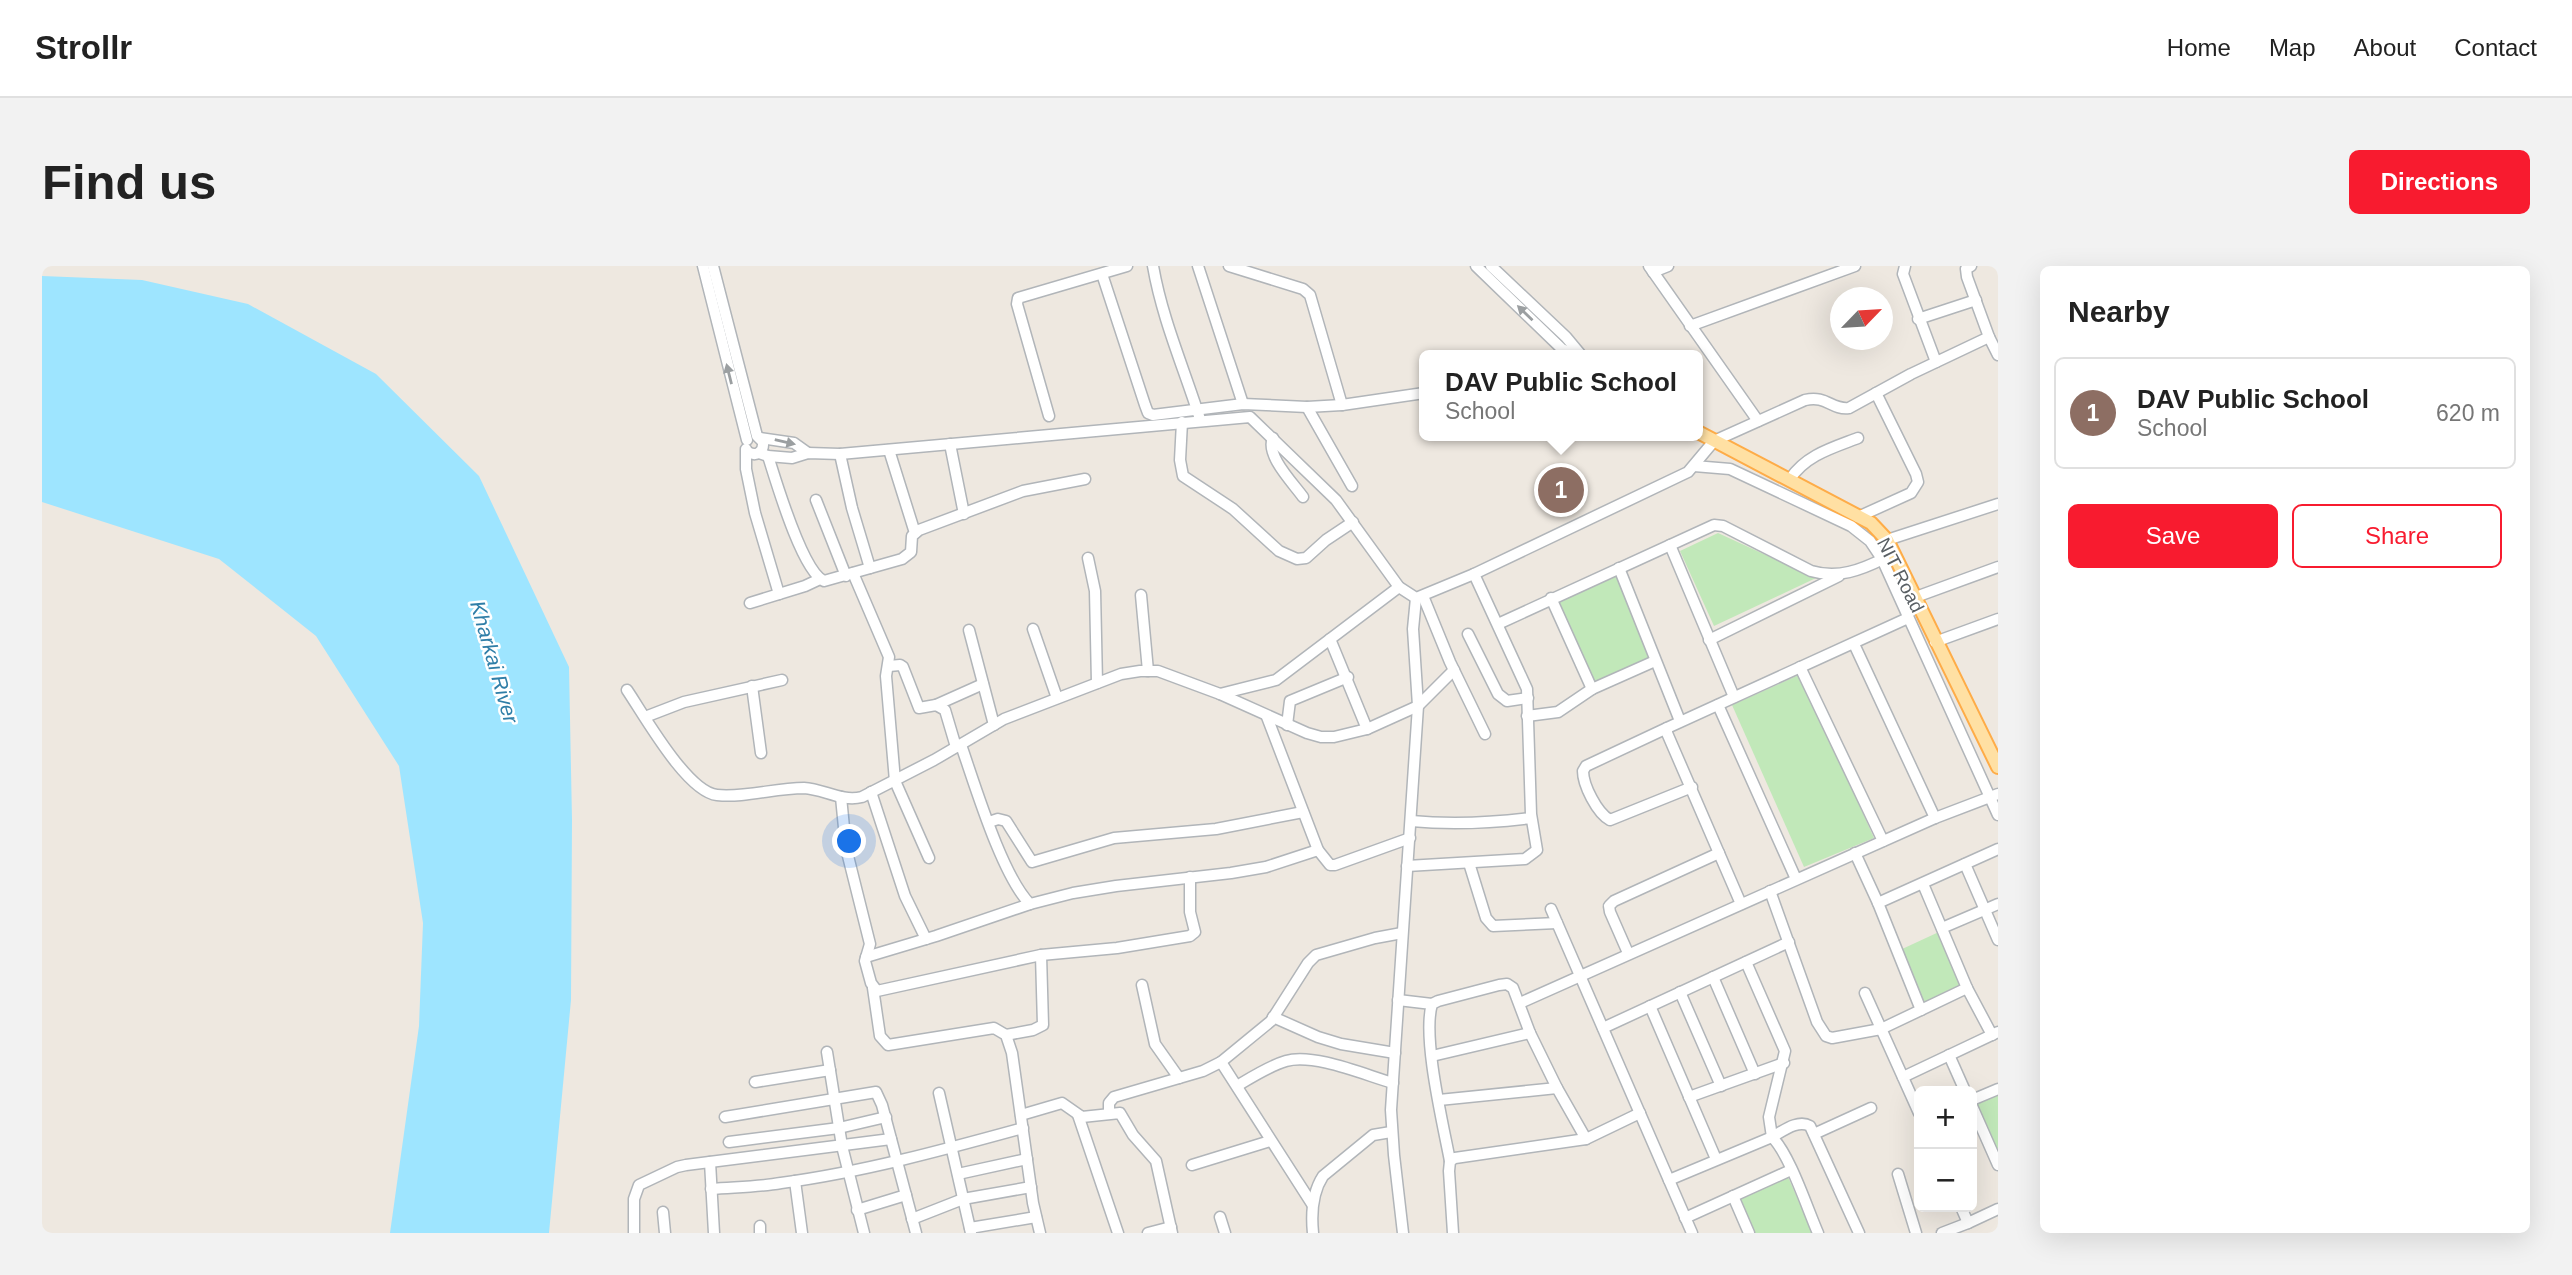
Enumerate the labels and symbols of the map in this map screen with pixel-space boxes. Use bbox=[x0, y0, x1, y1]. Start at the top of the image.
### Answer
north arrow bbox=[1830, 287, 1893, 350]
one-way arrow bbox=[1516, 304, 1533, 321]
one-way arrow bbox=[723, 363, 734, 385]
one-way arrow bbox=[774, 437, 796, 448]
pin: 1 bbox=[1538, 464, 1584, 516]
street label: NIT Road bbox=[1873, 534, 1928, 616]
water label: Kharkai River bbox=[466, 598, 523, 727]
your location bbox=[832, 824, 866, 858]

